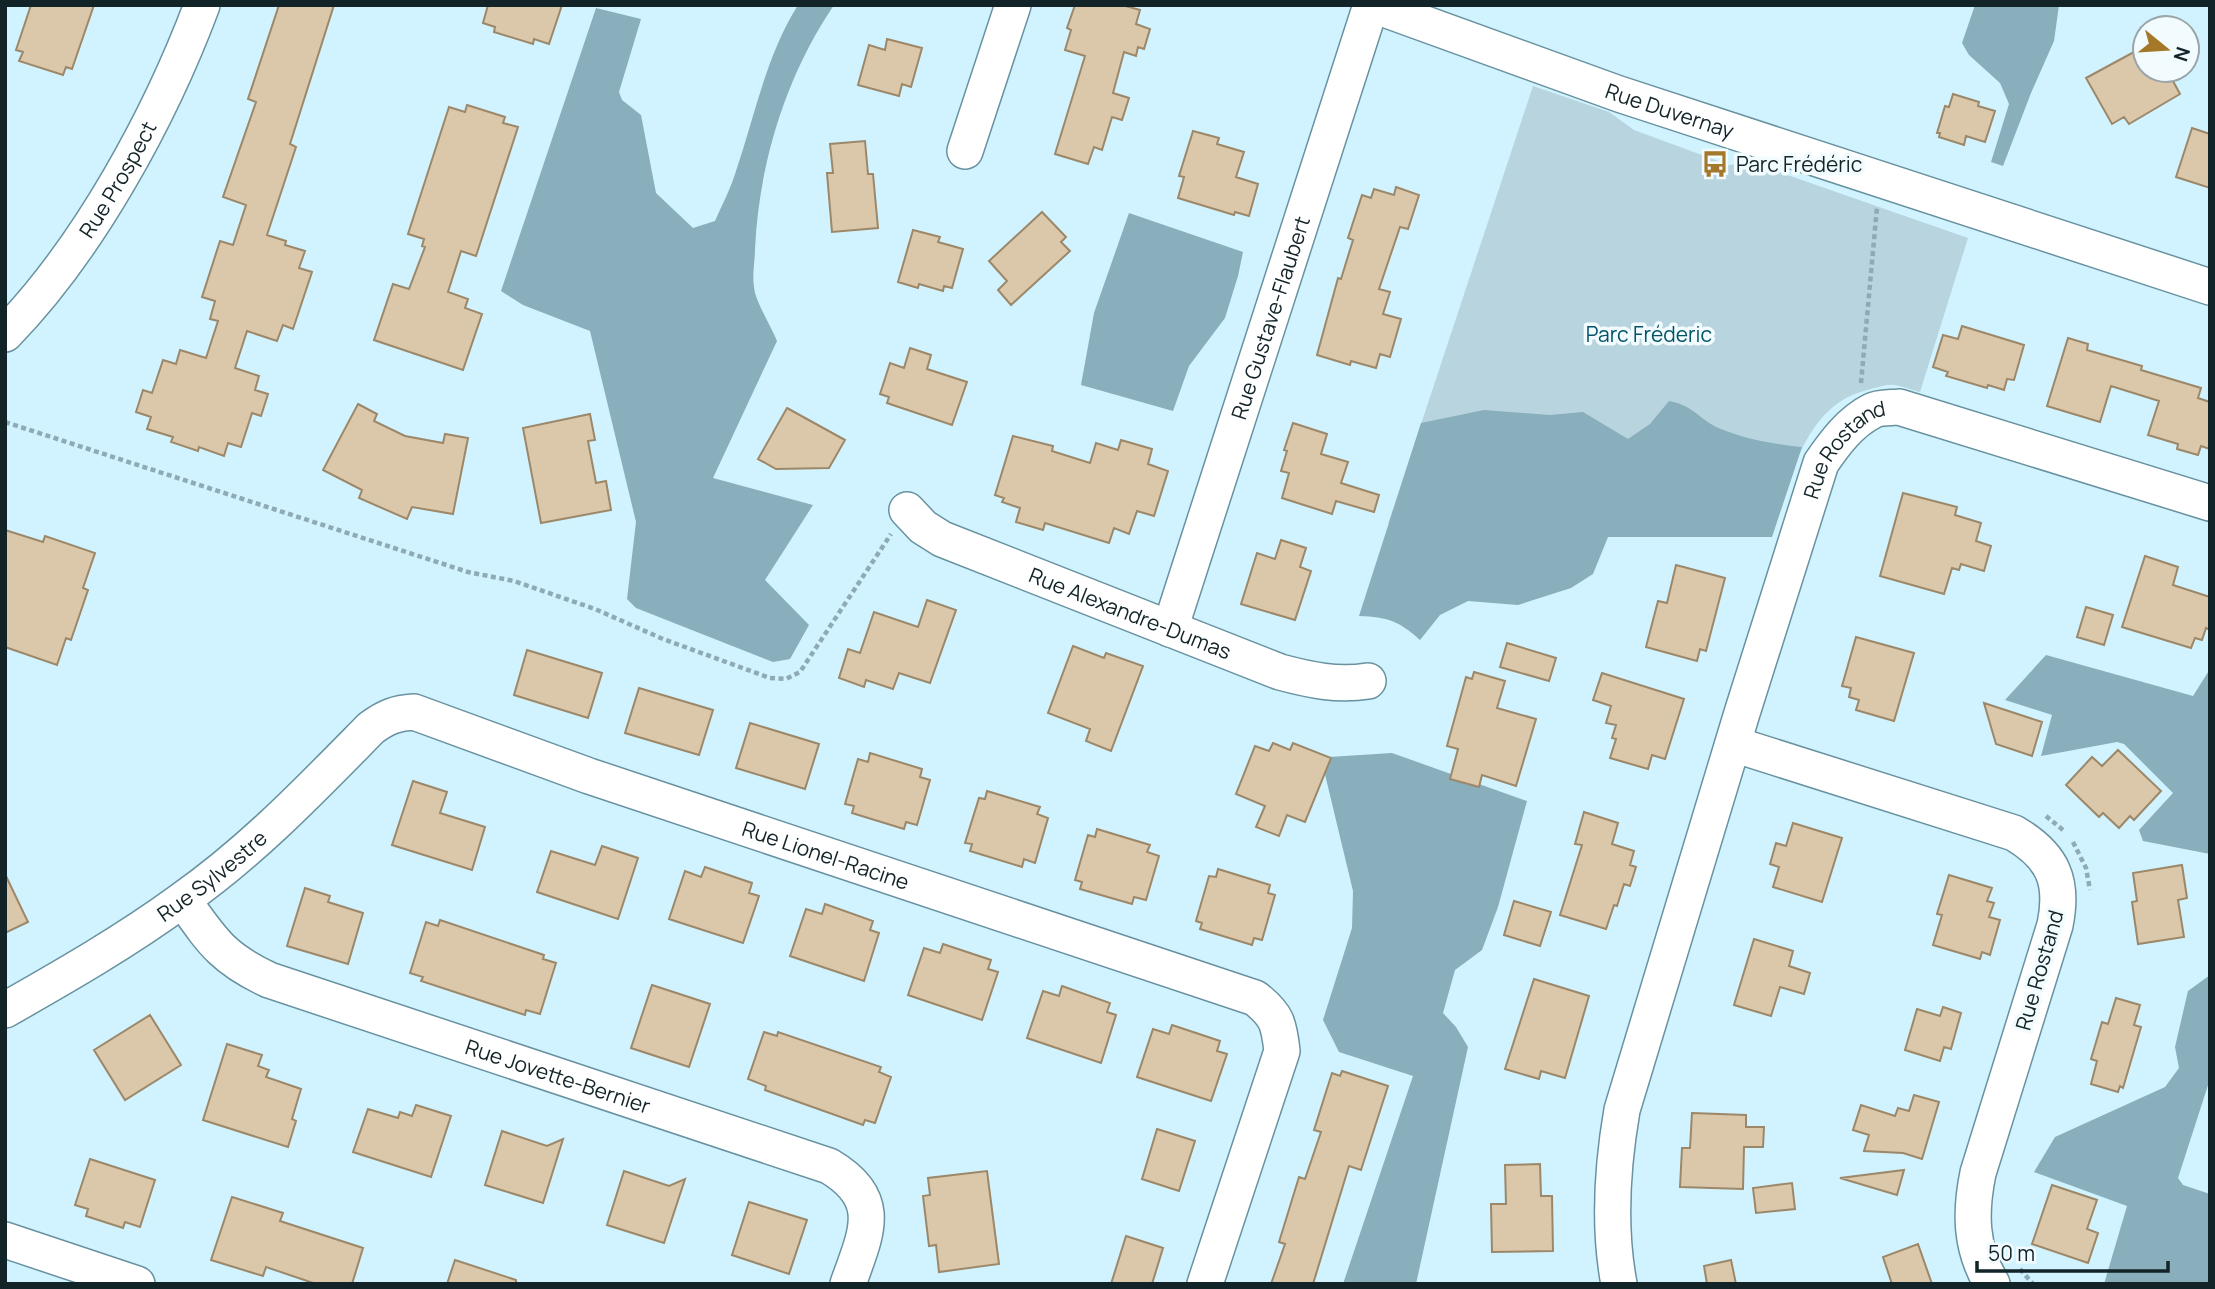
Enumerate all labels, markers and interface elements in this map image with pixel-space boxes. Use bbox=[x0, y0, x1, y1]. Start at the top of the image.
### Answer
north arrow bbox=[2131, 14, 2201, 84]
text: N bbox=[2168, 44, 2197, 65]
street label: Rue Duvernay bbox=[1602, 76, 1738, 145]
street label: Rue Prospect bbox=[73, 116, 163, 243]
bus stop icon: Parc Frédéric bbox=[1700, 149, 1730, 179]
place label: Parc Frédéric bbox=[1736, 150, 1862, 178]
street label: Rue Gustave-Flaubert bbox=[1224, 213, 1316, 423]
park label: Parc Fréderic bbox=[1586, 320, 1712, 348]
street label: Rue Rostand bbox=[1797, 394, 1888, 502]
street label: Rue Alexandre-Dumas bbox=[1025, 561, 1235, 665]
street label: Rue Lionel-Racine bbox=[739, 814, 913, 896]
street label: Rue Sylvestre bbox=[151, 824, 273, 928]
street label: Rue Rostand bbox=[2008, 907, 2070, 1033]
street label: Rue Jovette-Bernier bbox=[462, 1032, 654, 1120]
scale bar bbox=[1977, 1230, 2168, 1274]
text: 50 m bbox=[1988, 1239, 2035, 1267]

